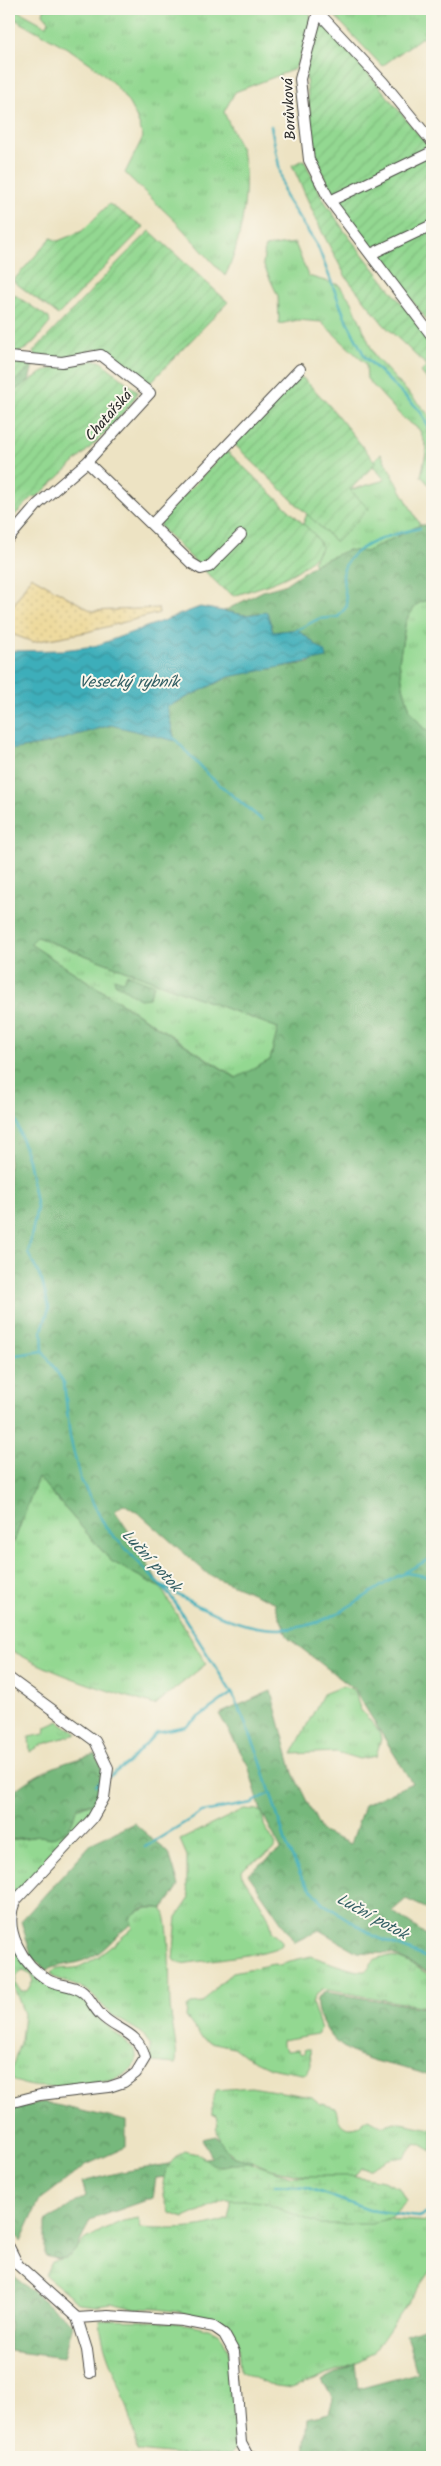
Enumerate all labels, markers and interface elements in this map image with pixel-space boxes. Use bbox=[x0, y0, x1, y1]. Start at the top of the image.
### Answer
street label: Borůvková bbox=[276, 75, 304, 141]
street label: Chatařská bbox=[79, 383, 140, 447]
water label: Vesecký rybník bbox=[79, 670, 181, 695]
water label: Luční potok bbox=[115, 1524, 188, 1600]
water label: Luční potok bbox=[332, 1887, 414, 1948]

